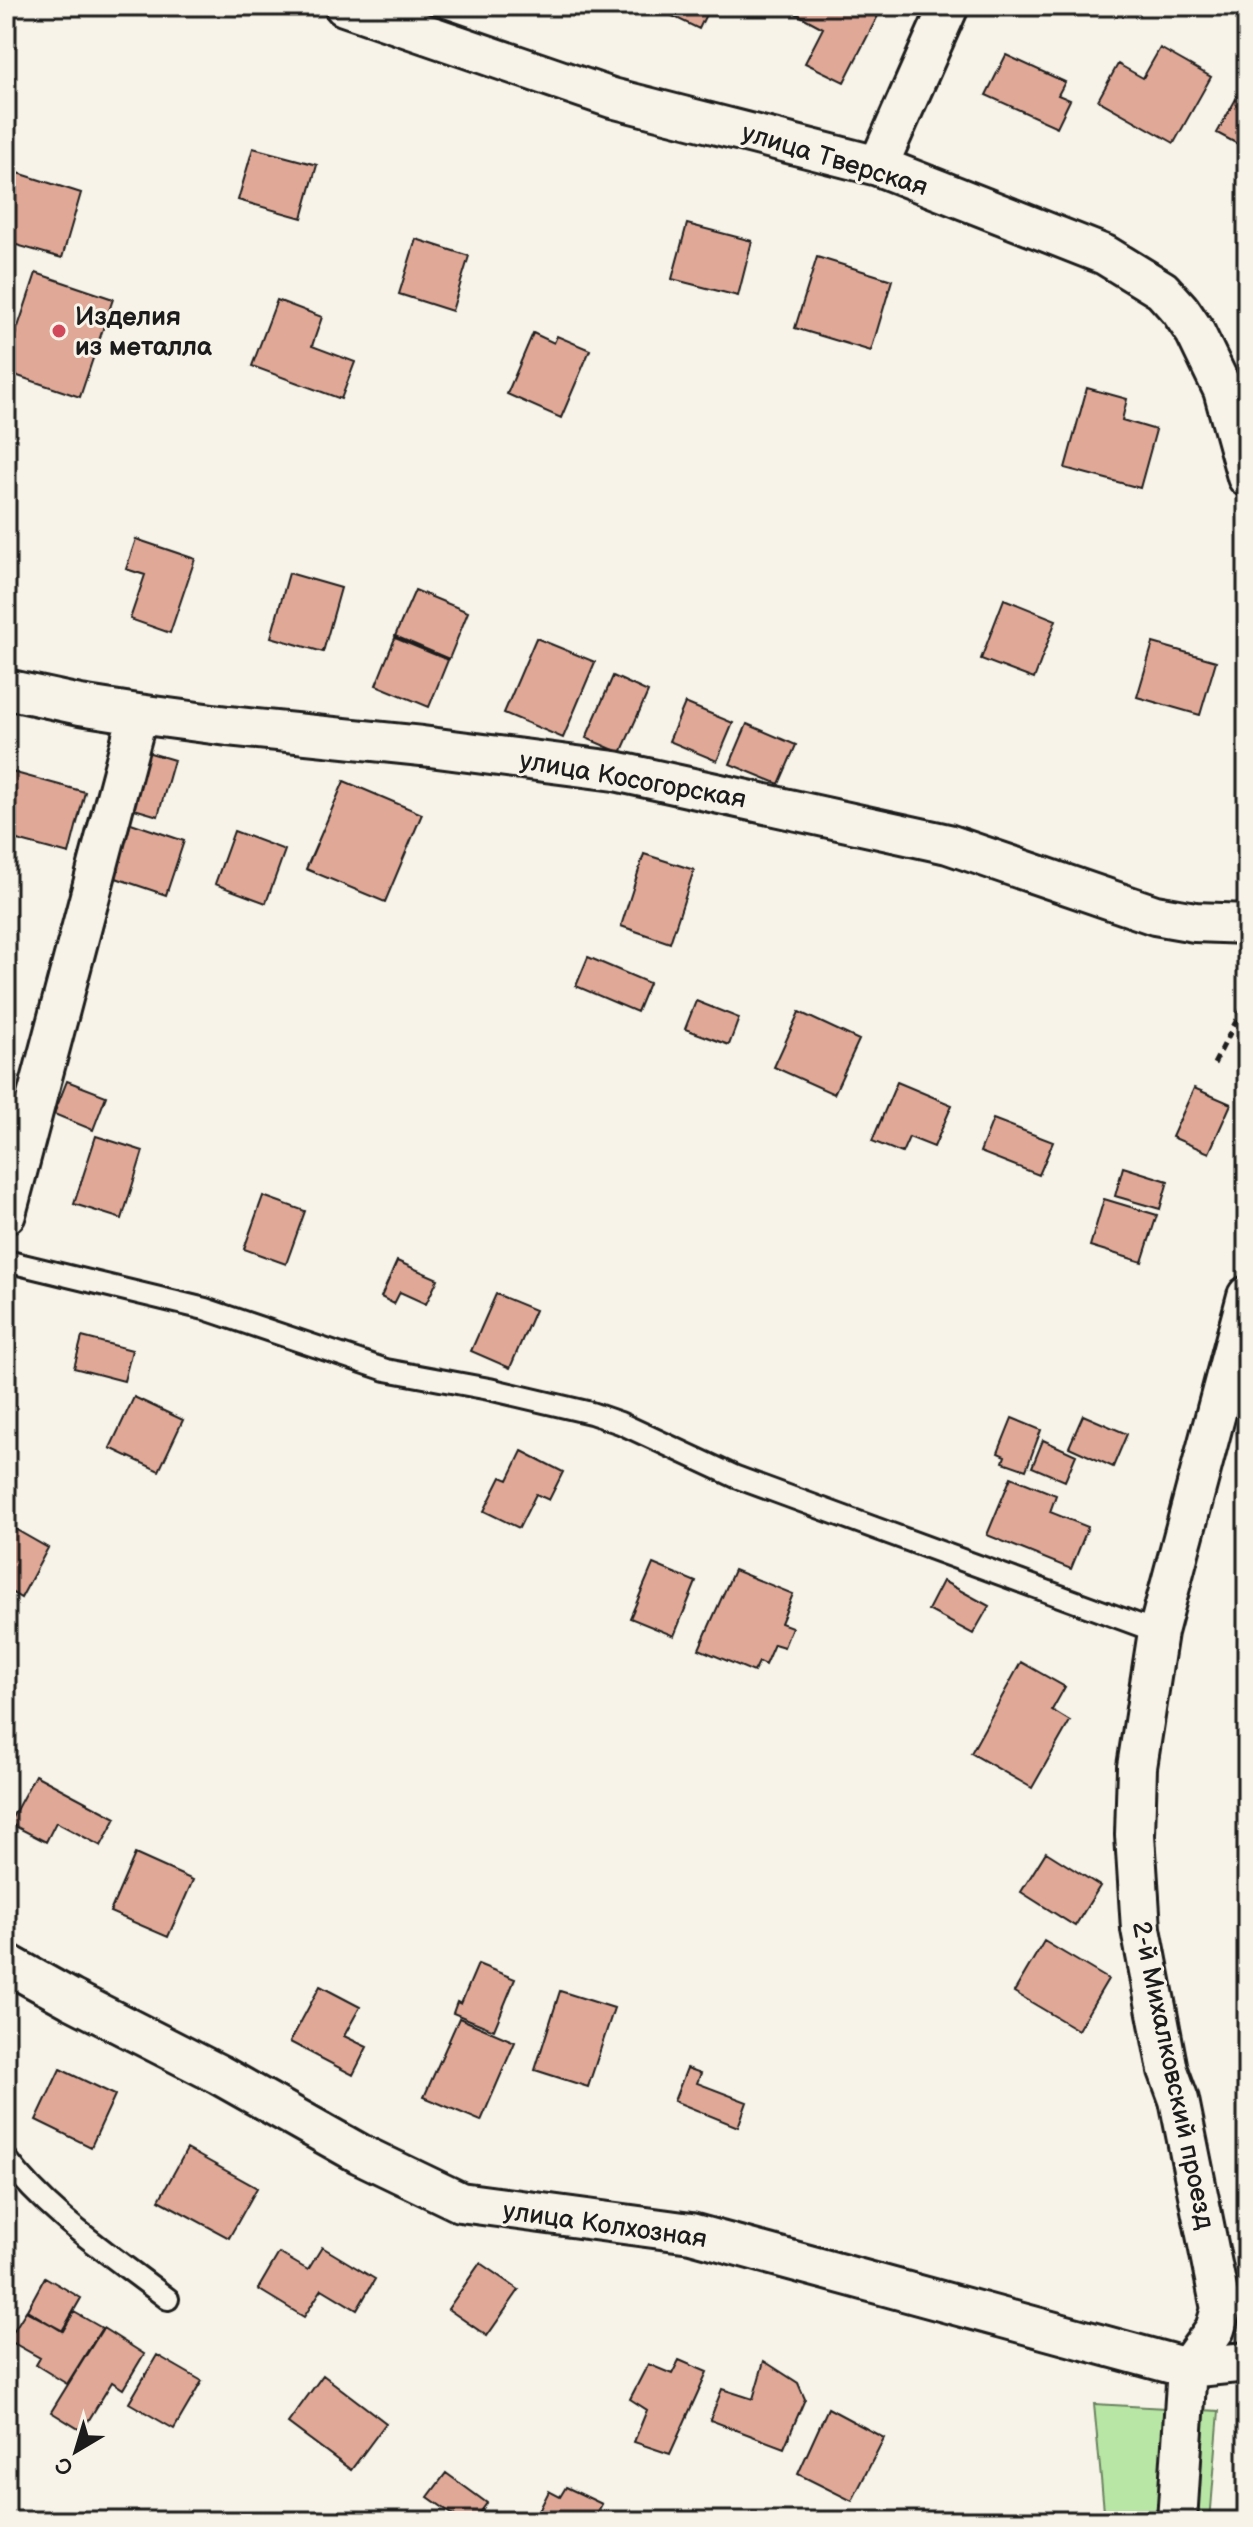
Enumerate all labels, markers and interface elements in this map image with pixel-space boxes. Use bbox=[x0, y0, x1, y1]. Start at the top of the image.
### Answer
street label: улица Тверская bbox=[738, 117, 931, 203]
place label: Изделия из металла bbox=[75, 302, 213, 363]
marker: Изделия из металла bbox=[50, 322, 68, 340]
street label: улица Косогорская bbox=[517, 745, 748, 816]
street label: 2-й Михалковский проезд bbox=[1125, 1918, 1220, 2232]
street label: улица Колхозная bbox=[501, 2196, 709, 2255]
north arrow bbox=[36, 2411, 116, 2491]
text: С bbox=[50, 2450, 79, 2481]

